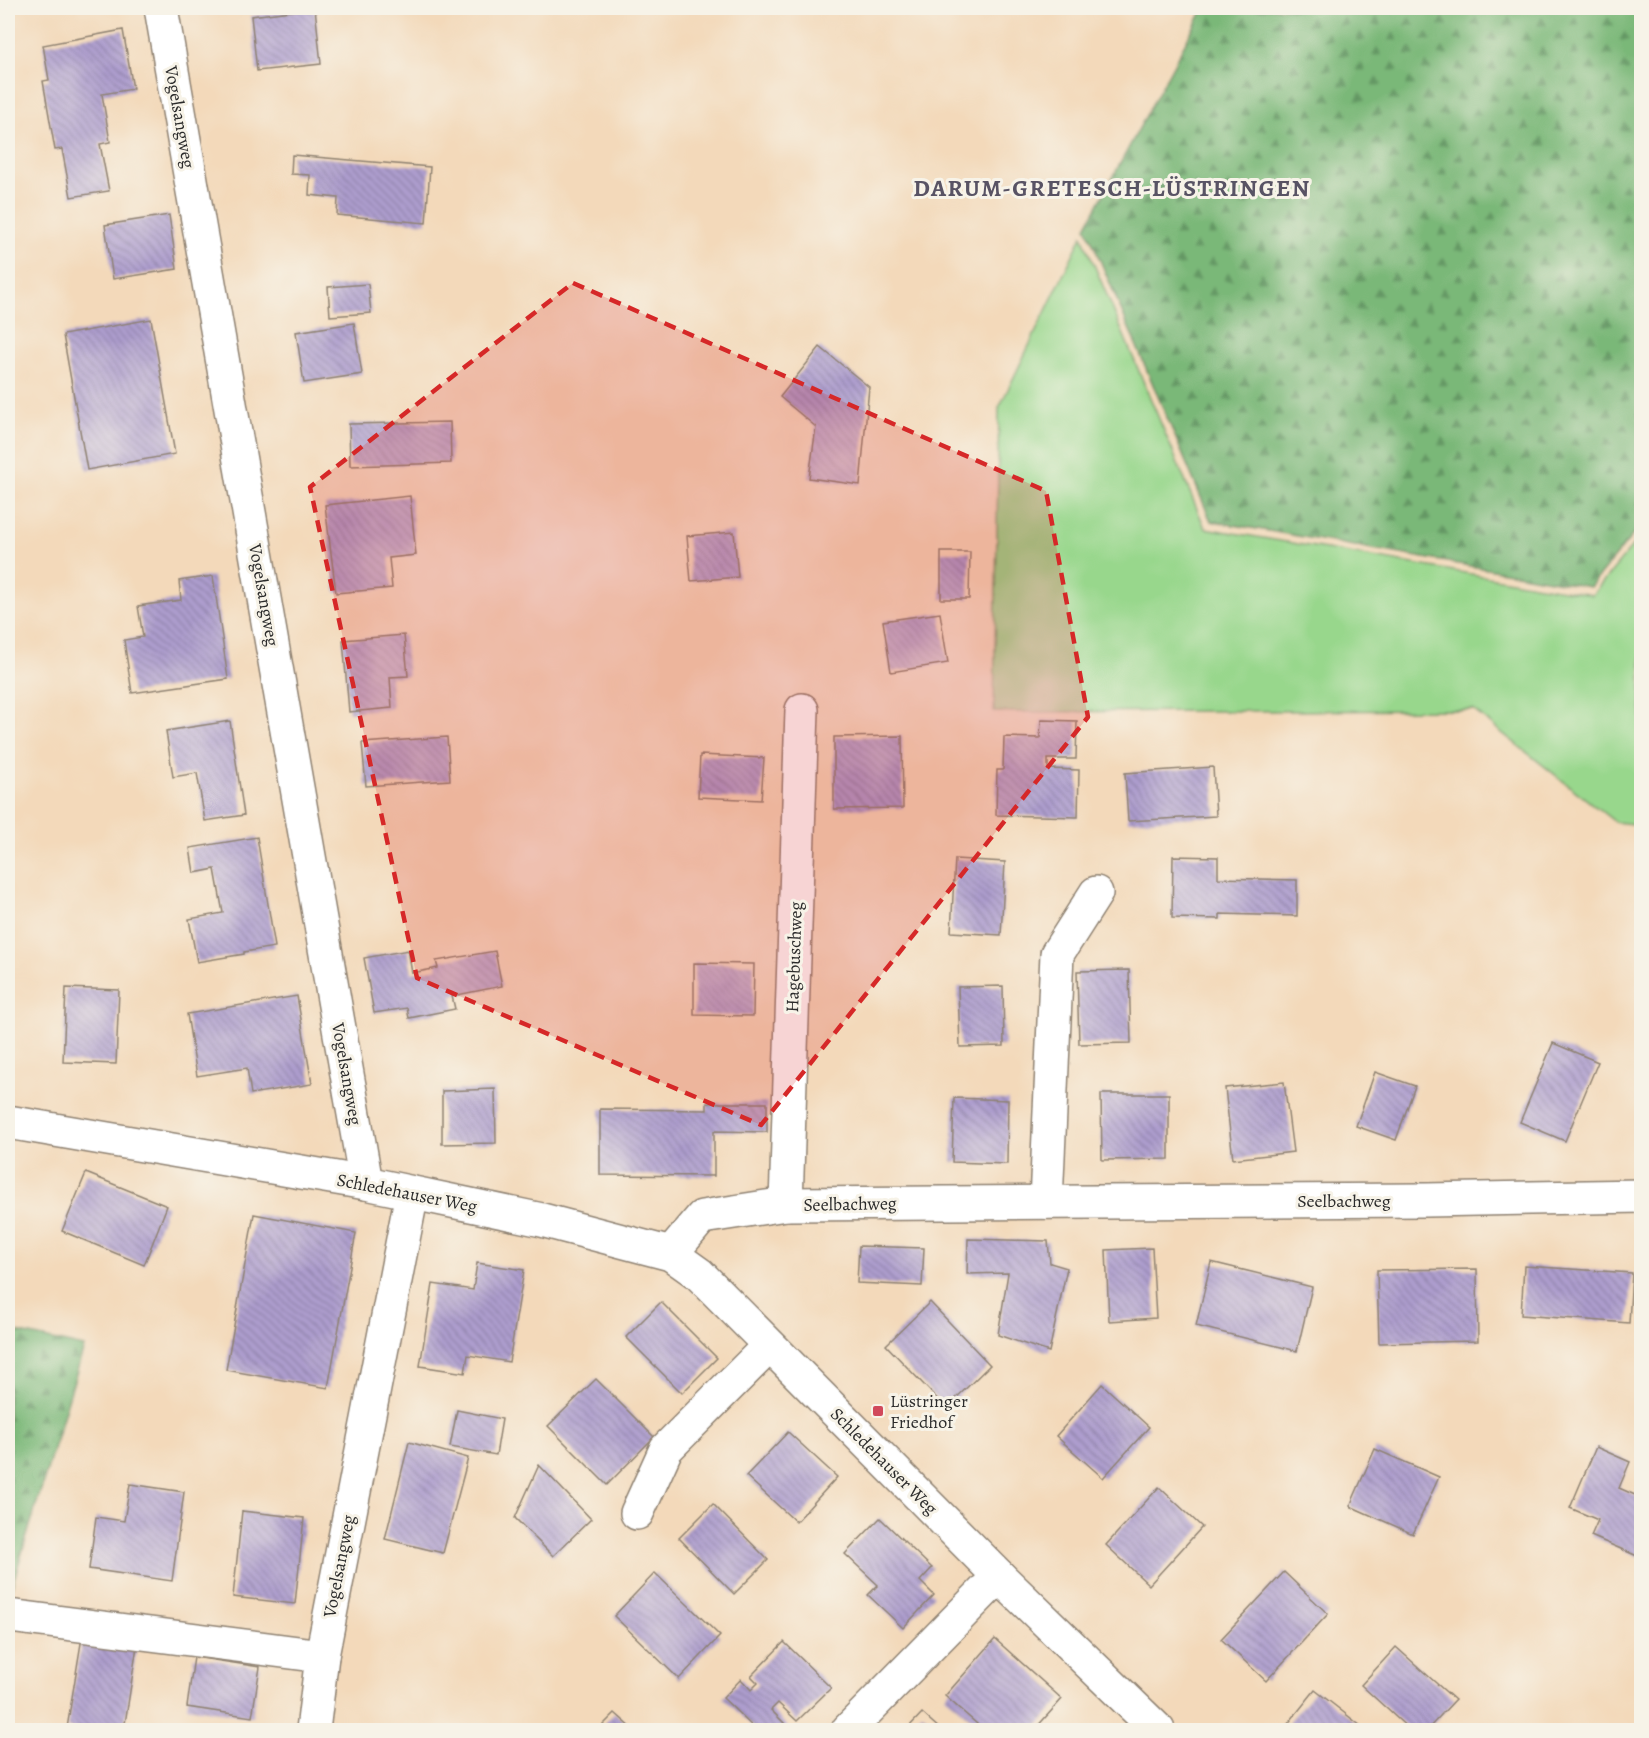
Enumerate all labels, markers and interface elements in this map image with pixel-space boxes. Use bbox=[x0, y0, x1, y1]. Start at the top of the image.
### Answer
street label: Vogelsangweg bbox=[159, 63, 201, 170]
district label: DARUM-GRETESCH-LÜSTRINGEN bbox=[913, 172, 1311, 204]
street label: Vogelsangweg bbox=[243, 541, 285, 648]
street label: Hagebuschweg bbox=[780, 901, 808, 1013]
street label: Vogelsangweg bbox=[326, 1020, 368, 1127]
street label: Schledehauser Weg bbox=[335, 1168, 479, 1218]
street label: Seelbachweg bbox=[1297, 1189, 1391, 1213]
street label: Seelbachweg bbox=[803, 1191, 897, 1217]
place label: Lüstringer Friedhof bbox=[890, 1389, 968, 1434]
street label: Schledehauser Weg bbox=[825, 1402, 943, 1520]
marker: Lüstringer Friedhof bbox=[871, 1404, 885, 1418]
street label: Vogelsangweg bbox=[317, 1513, 361, 1620]

